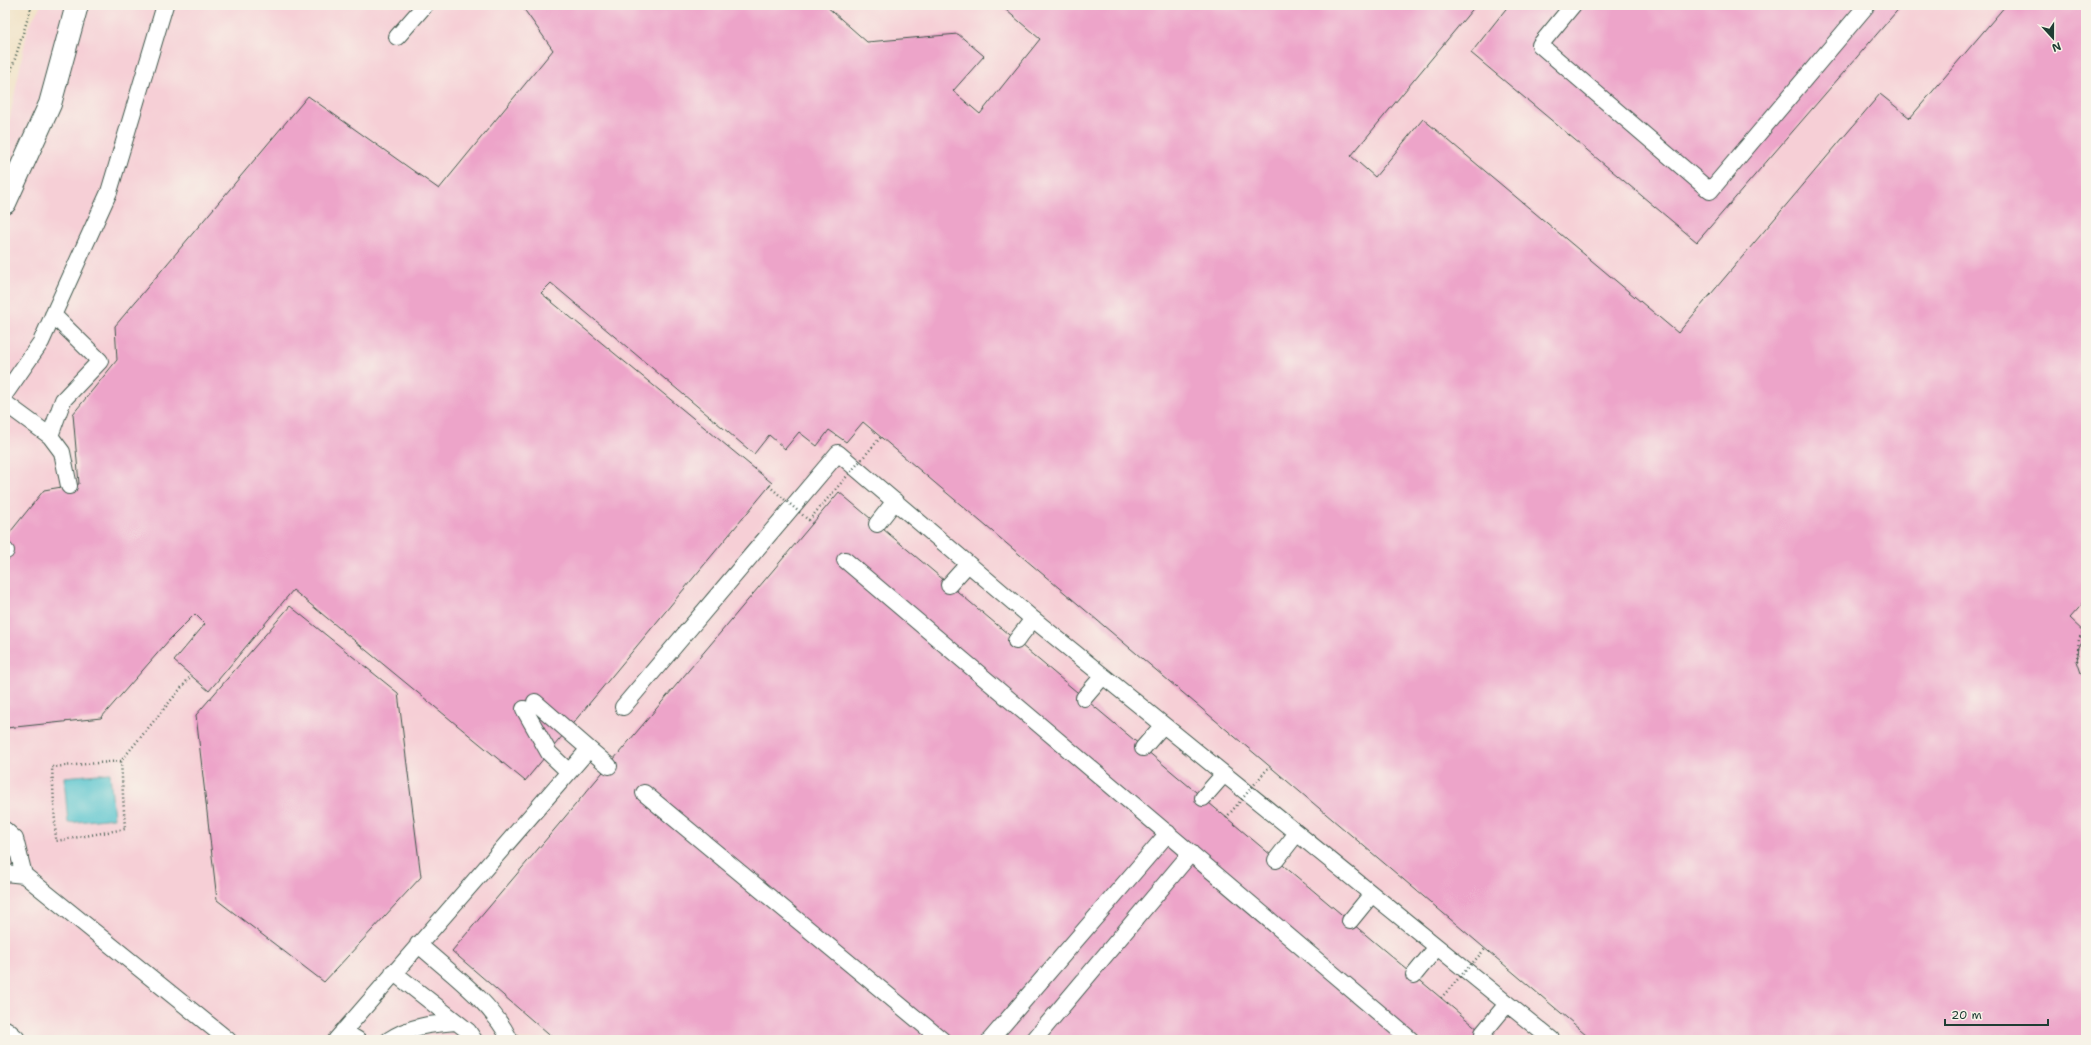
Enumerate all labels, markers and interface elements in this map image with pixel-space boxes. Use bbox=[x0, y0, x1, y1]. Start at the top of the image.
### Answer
north arrow bbox=[2033, 18, 2073, 58]
text: N bbox=[2049, 38, 2063, 56]
scale bar bbox=[1945, 1001, 2048, 1027]
text: 20 m bbox=[1951, 1007, 1982, 1023]

